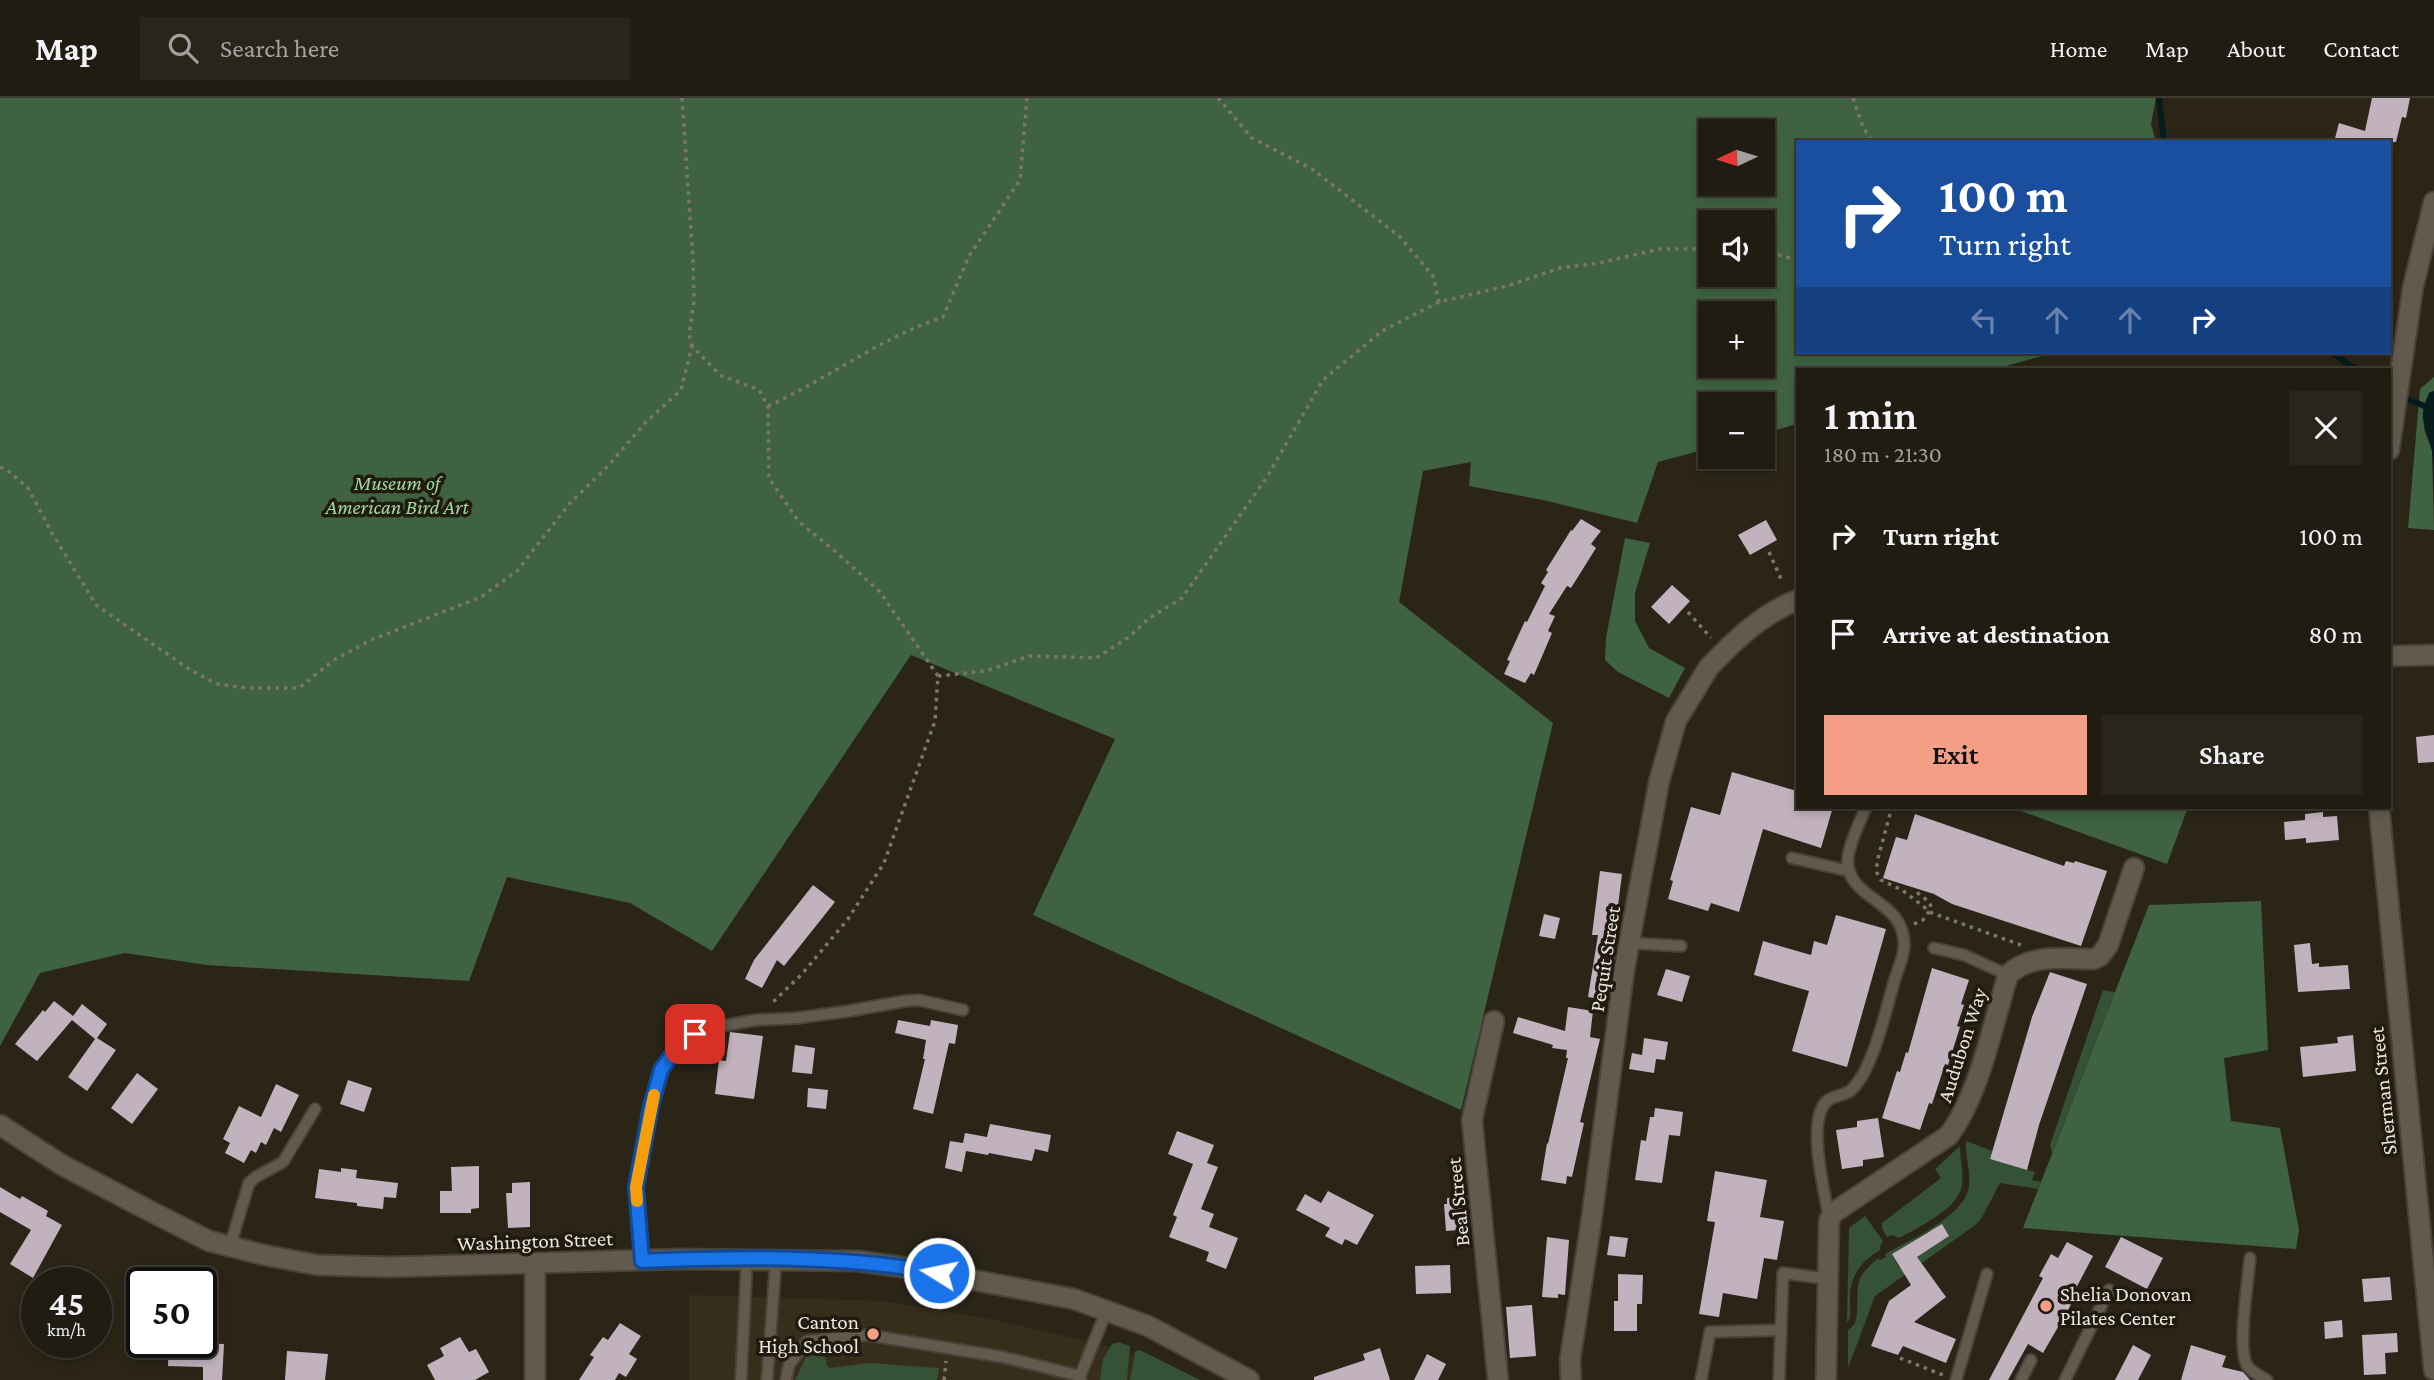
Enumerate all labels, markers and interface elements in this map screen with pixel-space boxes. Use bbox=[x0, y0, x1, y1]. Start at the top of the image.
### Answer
search box bbox=[140, 17, 630, 80]
icon: search bbox=[164, 29, 202, 67]
text: Map bbox=[35, 30, 98, 67]
text: Search here bbox=[220, 34, 339, 63]
text: Home bbox=[2050, 35, 2107, 62]
text: Map bbox=[2145, 35, 2189, 62]
text: About bbox=[2227, 35, 2285, 62]
text: Contact bbox=[2323, 35, 2399, 62]
north arrow bbox=[1698, 119, 1774, 196]
map controls bbox=[1698, 119, 1775, 469]
icon: right bbox=[1824, 168, 1915, 259]
text: 100 m bbox=[1939, 168, 2068, 223]
button: sound bbox=[1698, 210, 1775, 287]
text: Turn right bbox=[1939, 226, 2071, 262]
button: + bbox=[1698, 301, 1775, 378]
icon: left bbox=[1965, 301, 2003, 339]
icon: ahead bbox=[2038, 301, 2076, 339]
icon: ahead bbox=[2111, 301, 2149, 339]
icon: right bbox=[2184, 301, 2222, 339]
text: 1 min bbox=[1824, 391, 1917, 438]
button: close bbox=[2289, 391, 2363, 465]
button: − bbox=[1698, 392, 1775, 469]
text: 180 m · 21:30 bbox=[1824, 441, 1942, 467]
park label: Museum of American Bird Art bbox=[324, 471, 469, 519]
icon: right bbox=[1824, 517, 1862, 555]
text: Turn right bbox=[1883, 522, 1999, 551]
text: 100 m bbox=[2299, 522, 2363, 551]
icon: arrive bbox=[1824, 615, 1862, 653]
text: Arrive at destination bbox=[1883, 620, 2110, 649]
text: 80 m bbox=[2309, 620, 2363, 649]
button: Exit bbox=[1824, 715, 2087, 795]
button: Share bbox=[2101, 715, 2363, 795]
street label: Pequit Street bbox=[1585, 903, 1625, 1014]
street label: Audubon Way bbox=[1932, 984, 1992, 1105]
pin bbox=[665, 1004, 725, 1064]
icon: arrive bbox=[676, 1015, 714, 1053]
street label: Sherman Street bbox=[2364, 1025, 2402, 1156]
street label: Beal Street bbox=[1441, 1155, 1475, 1248]
street label: Washington Street bbox=[457, 1226, 614, 1256]
position arrow bbox=[902, 1236, 976, 1310]
speed limit sign: 50 bbox=[126, 1267, 217, 1358]
place label: Shelia Donovan Pilates Center bbox=[2060, 1282, 2192, 1330]
text: 45 bbox=[49, 1284, 84, 1323]
marker: Shelia Donovan Pilates Center bbox=[2038, 1298, 2054, 1314]
place label: Canton High School bbox=[758, 1310, 859, 1358]
text: km/h bbox=[47, 1320, 86, 1340]
marker: Canton High School bbox=[865, 1326, 881, 1342]

